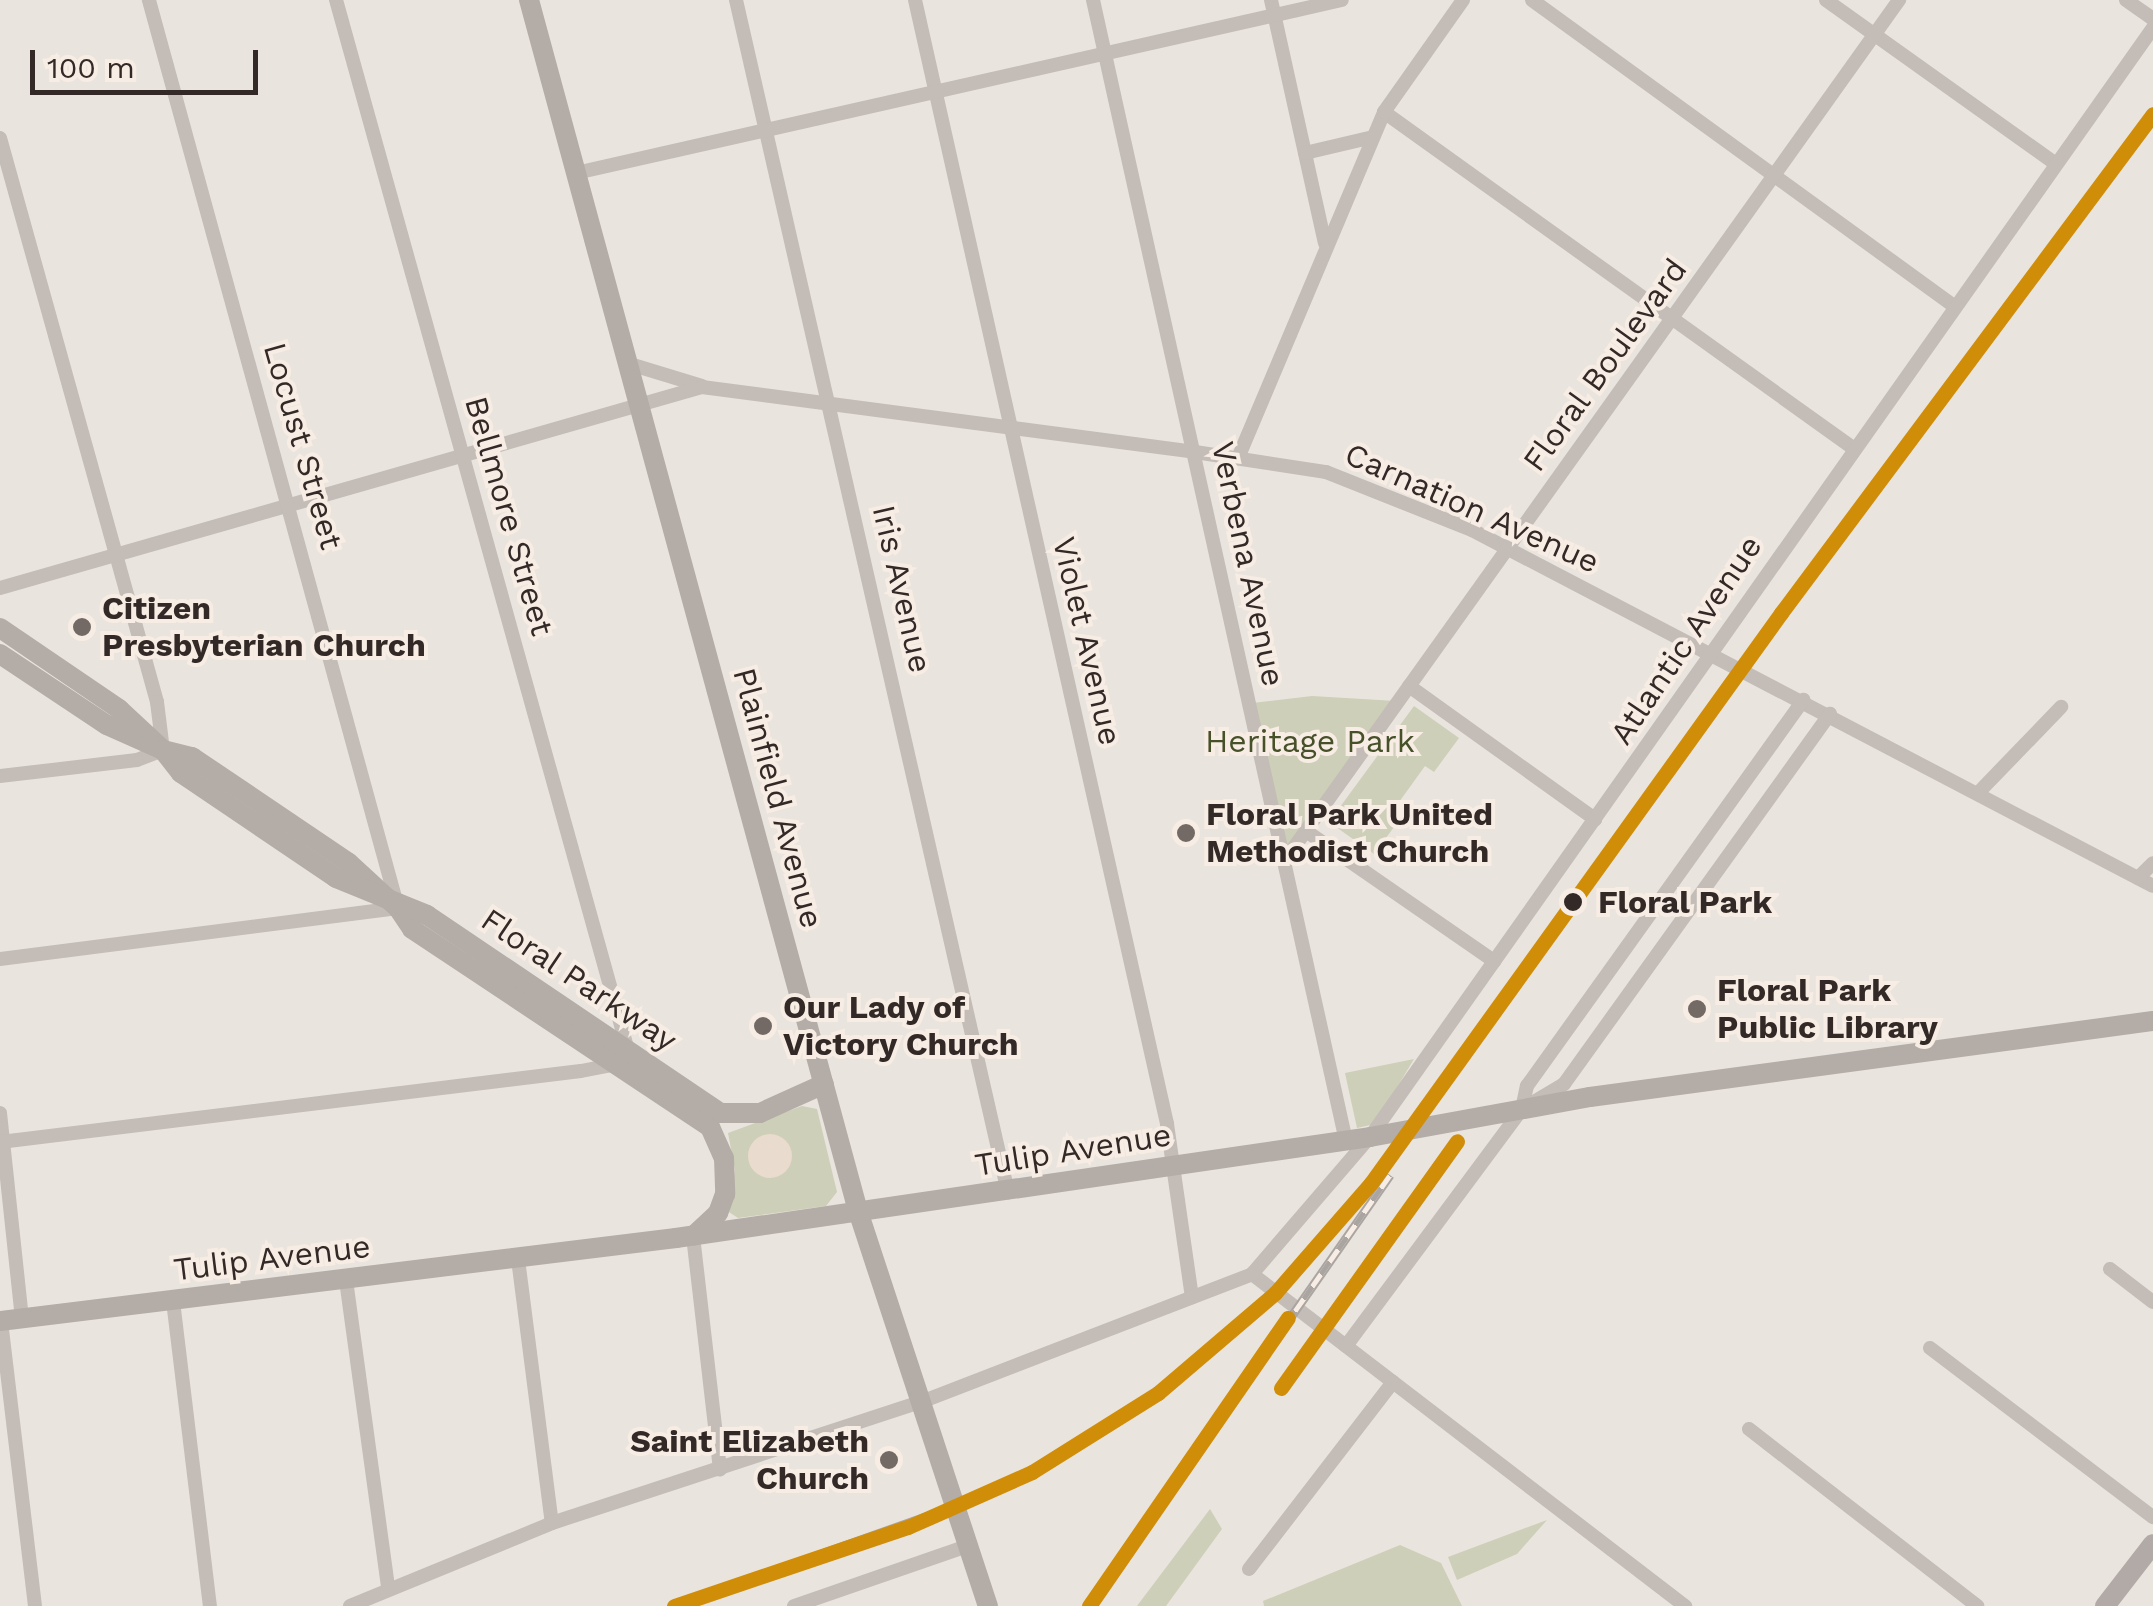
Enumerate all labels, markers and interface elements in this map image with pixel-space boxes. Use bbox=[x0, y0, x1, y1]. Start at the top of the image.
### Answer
scale bar bbox=[35, 30, 262, 92]
text: 100 m bbox=[47, 50, 135, 85]
street label: Floral Boulevard bbox=[1515, 251, 1695, 479]
street label: Locust Street bbox=[255, 338, 351, 554]
street label: Bellmore Street bbox=[457, 392, 561, 640]
street label: Carnation Avenue bbox=[1338, 434, 1606, 582]
street label: Verbena Avenue bbox=[1203, 437, 1293, 691]
street label: Iris Avenue bbox=[864, 501, 940, 677]
street label: Atlantic Avenue bbox=[1602, 528, 1770, 752]
street label: Violet Avenue bbox=[1044, 533, 1130, 749]
place label: Citizen Presbyterian Church bbox=[102, 590, 426, 665]
marker: Citizen Presbyterian Church bbox=[71, 616, 93, 638]
street label: Plainfield Avenue bbox=[725, 663, 831, 933]
park label: Heritage Park bbox=[1205, 722, 1415, 760]
place label: Floral Park United Methodist Church bbox=[1206, 796, 1494, 871]
marker: Floral Park United Methodist Church bbox=[1175, 822, 1197, 844]
place label: Floral Park bbox=[1598, 883, 1773, 921]
marker: Floral Park bbox=[1557, 886, 1589, 918]
street label: Floral Parkway bbox=[473, 900, 685, 1060]
place label: Floral Park Public Library bbox=[1717, 972, 1938, 1047]
place label: Our Lady of Victory Church bbox=[783, 989, 1019, 1064]
marker: Floral Park Public Library bbox=[1686, 998, 1708, 1020]
marker: Our Lady of Victory Church bbox=[752, 1015, 774, 1037]
street label: Tulip Avenue bbox=[971, 1115, 1175, 1185]
street label: Tulip Avenue bbox=[171, 1227, 373, 1289]
place label: Saint Elizabeth Church bbox=[630, 1423, 869, 1498]
marker: Saint Elizabeth Church bbox=[878, 1449, 900, 1471]

